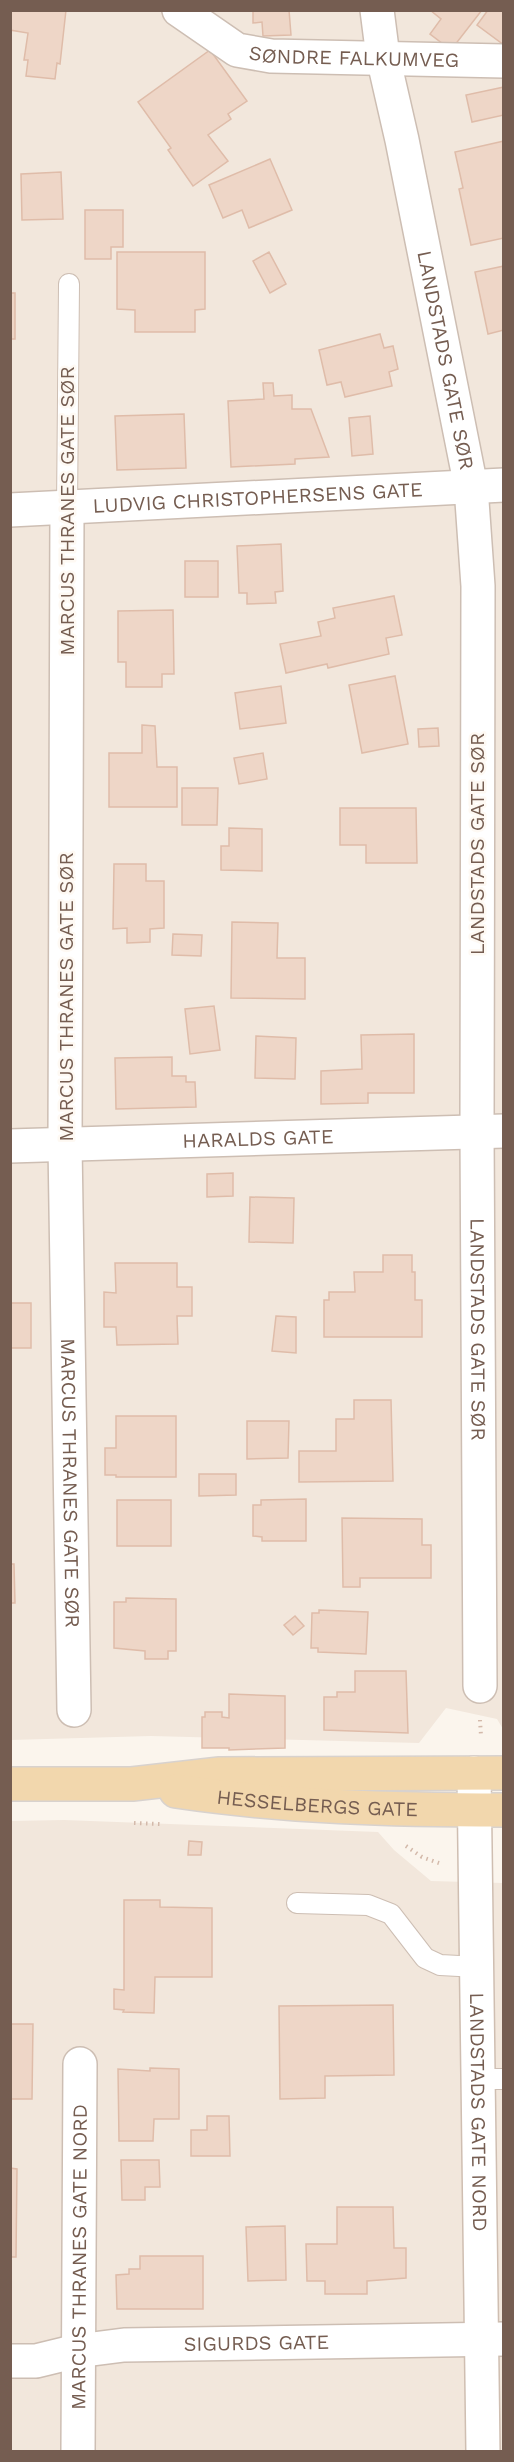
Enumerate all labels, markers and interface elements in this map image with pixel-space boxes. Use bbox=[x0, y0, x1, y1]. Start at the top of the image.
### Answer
street label: SØNDRE FALKUMVEG bbox=[247, 40, 459, 72]
street label: LANDSTADS GATE SØR bbox=[412, 249, 479, 472]
street label: MARCUS THRANES GATE SØR bbox=[55, 366, 79, 656]
street label: LUDVIG CHRISTOPHERSENS GATE bbox=[92, 477, 423, 518]
street label: LANDSTADS GATE SØR bbox=[465, 733, 489, 955]
street label: MARCUS THRANES GATE SØR bbox=[54, 852, 78, 1142]
street label: HARALDS GATE bbox=[182, 1124, 334, 1153]
street label: LANDSTADS GATE SØR bbox=[465, 1218, 491, 1441]
street label: MARCUS THRANES GATE SØR bbox=[56, 1338, 85, 1628]
street label: HESSELBERGS GATE bbox=[215, 1785, 418, 1821]
street label: LANDSTADS GATE NORD bbox=[465, 1992, 492, 2232]
street label: MARCUS THRANES GATE NORD bbox=[66, 2104, 92, 2410]
street label: SIGURDS GATE bbox=[183, 2330, 329, 2356]

